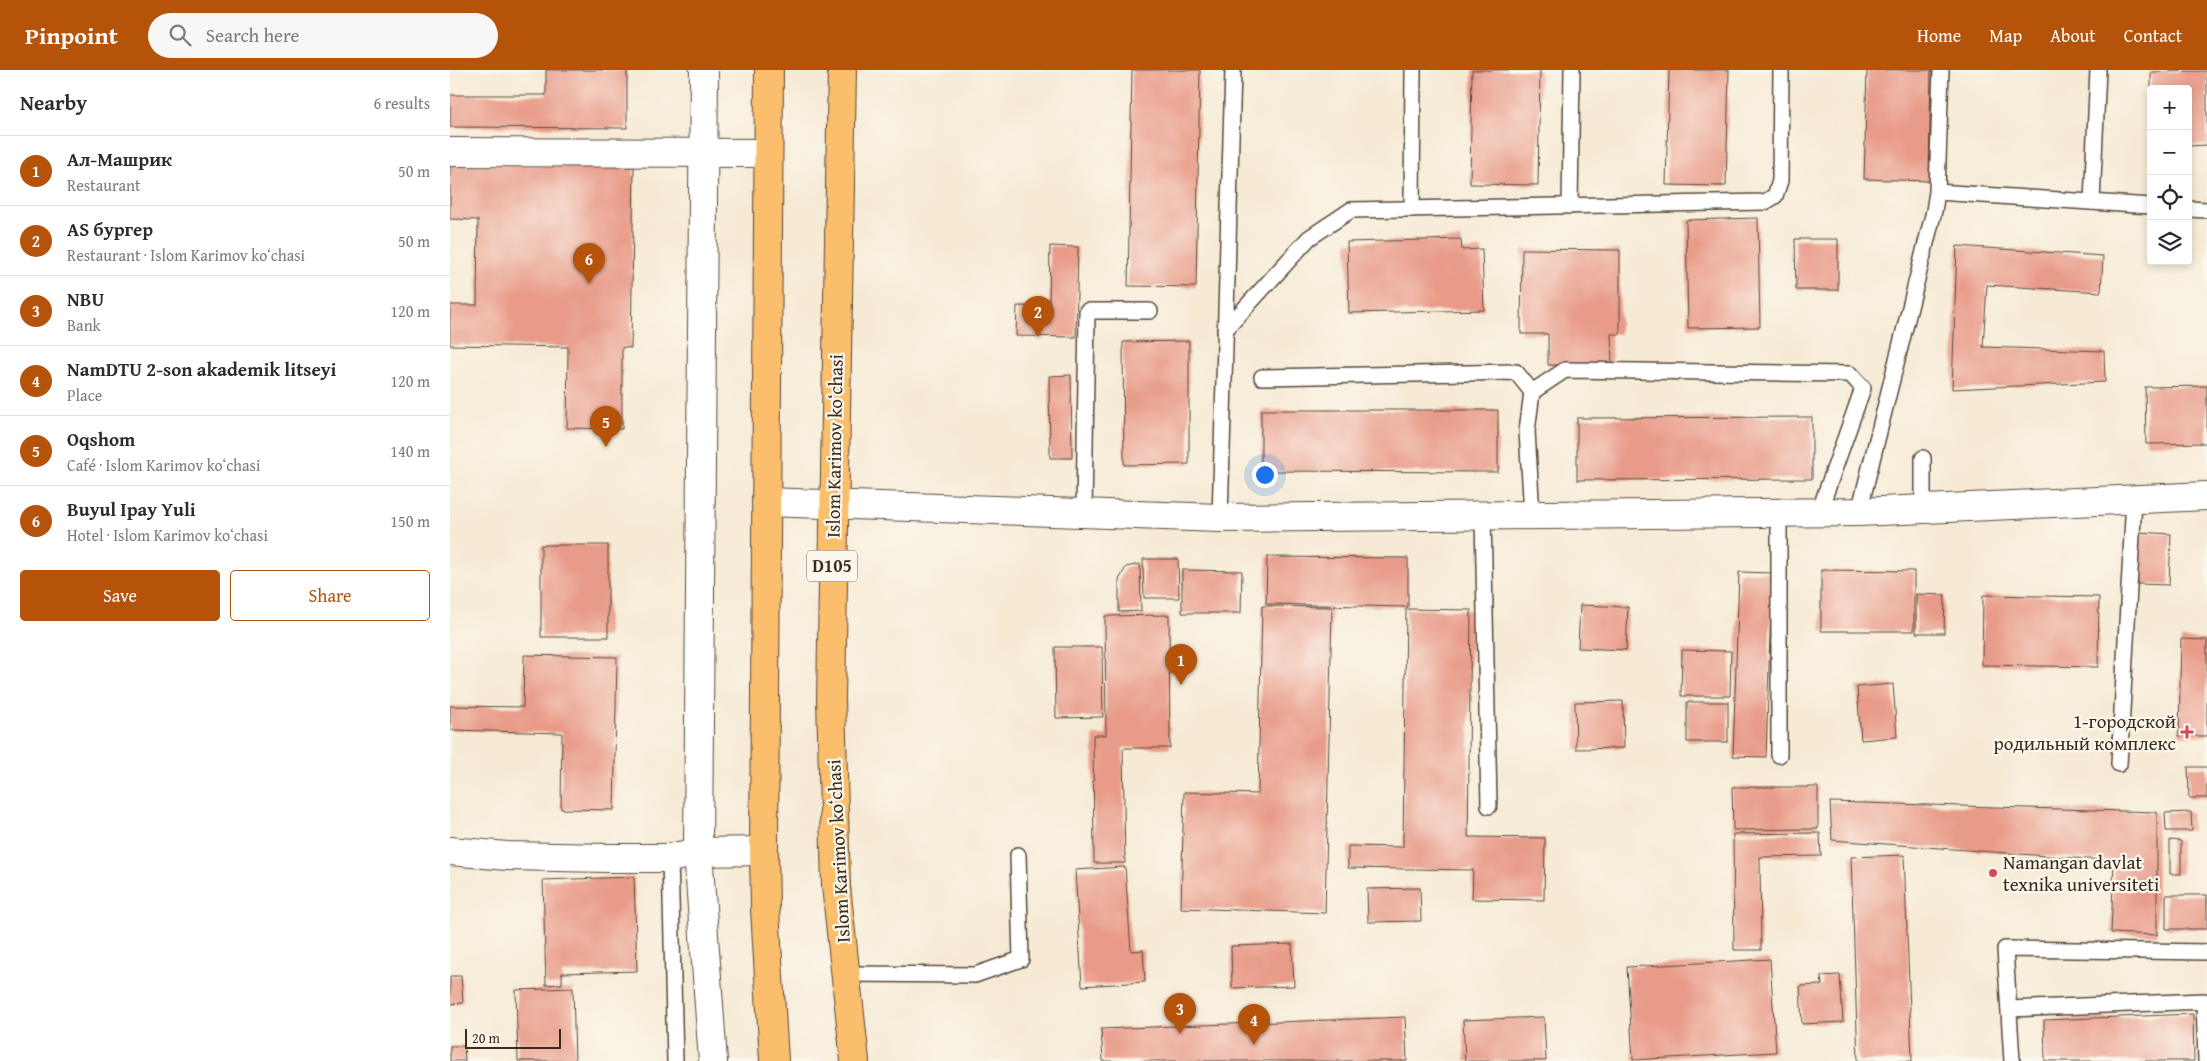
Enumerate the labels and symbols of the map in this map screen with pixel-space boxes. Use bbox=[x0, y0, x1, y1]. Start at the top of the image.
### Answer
pin: 6 bbox=[573, 243, 605, 284]
pin: 2 bbox=[1022, 296, 1054, 337]
street label: Islom Karimov koʻchasi bbox=[818, 354, 850, 538]
pin: 5 bbox=[590, 406, 622, 447]
your location bbox=[1252, 462, 1278, 488]
road number: D105 bbox=[807, 551, 857, 582]
pin: 1 bbox=[1165, 644, 1197, 685]
place label: 1-городской родильный комплекс bbox=[1994, 707, 2176, 757]
marker: 1-городской родильный комплекс bbox=[2180, 725, 2194, 739]
street label: Islom Karimov koʻchasi bbox=[819, 758, 857, 944]
place label: Namangan davlat texnika universiteti bbox=[2003, 848, 2159, 898]
marker: Namangan davlat texnika universiteti bbox=[1987, 867, 1999, 879]
pin: 3 bbox=[1164, 993, 1196, 1034]
pin: 4 bbox=[1238, 1004, 1270, 1045]
scale bar bbox=[465, 1026, 561, 1049]

